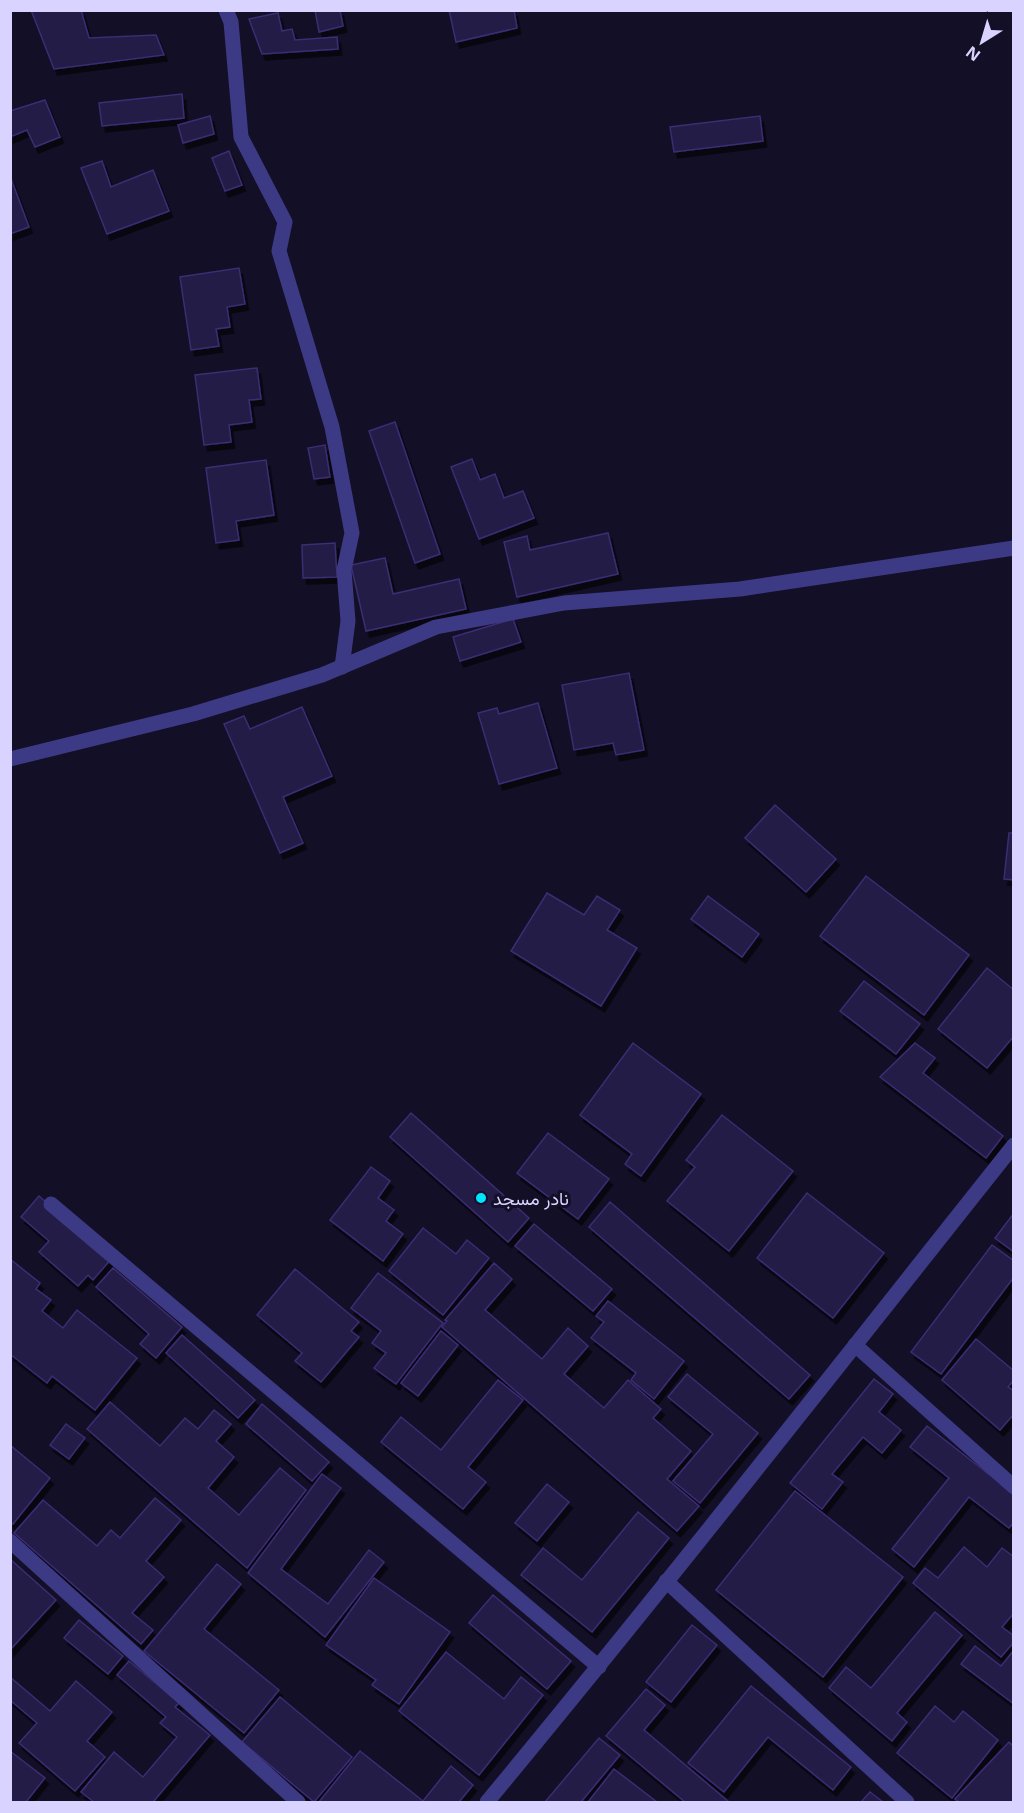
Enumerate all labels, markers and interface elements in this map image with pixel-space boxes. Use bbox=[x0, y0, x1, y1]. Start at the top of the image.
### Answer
north arrow bbox=[952, 12, 1012, 72]
text: N bbox=[961, 41, 985, 67]
place label: نادر مسجد bbox=[493, 1186, 569, 1210]
marker: نادر مسجد bbox=[474, 1191, 488, 1205]

